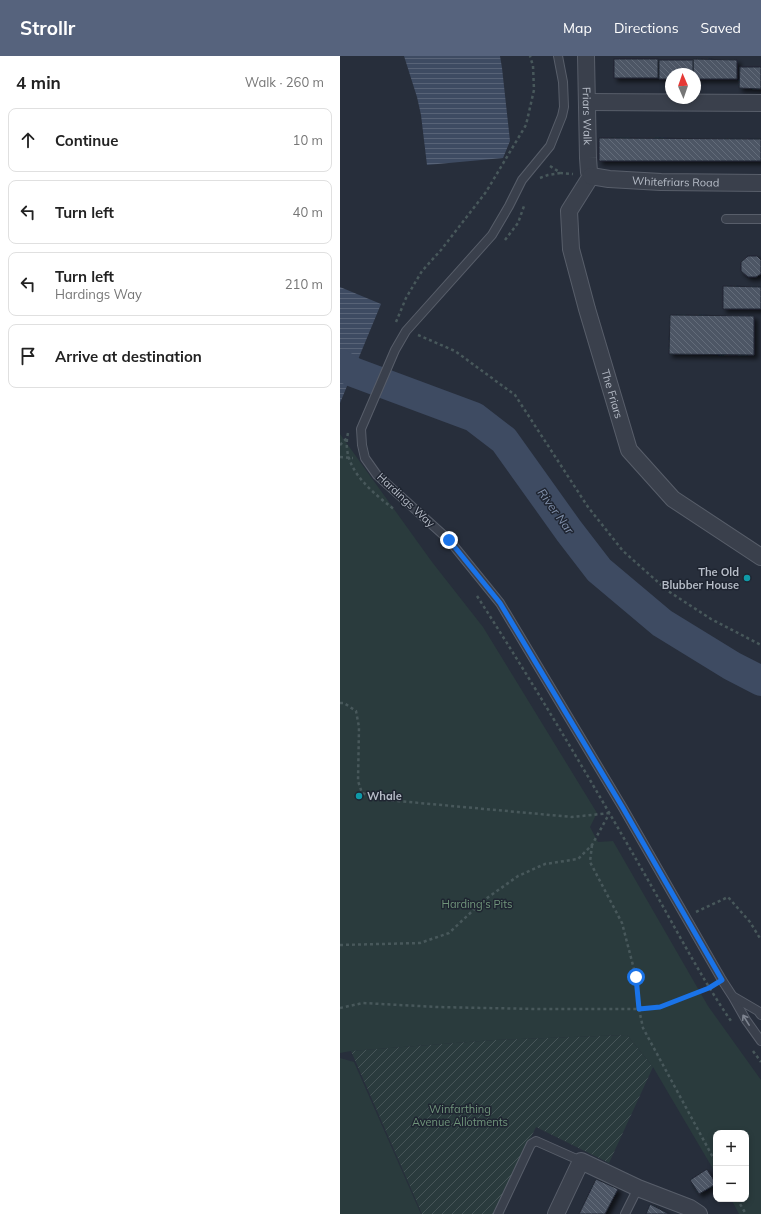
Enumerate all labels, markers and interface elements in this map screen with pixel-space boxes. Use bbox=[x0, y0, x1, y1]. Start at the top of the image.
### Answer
text: Strollr bbox=[20, 16, 75, 40]
text: Map bbox=[563, 19, 592, 37]
text: Directions bbox=[614, 19, 679, 37]
text: Saved bbox=[701, 19, 741, 37]
north arrow bbox=[665, 68, 701, 104]
text: 4 min bbox=[16, 72, 61, 93]
text: Walk · 260 m bbox=[245, 74, 324, 90]
street label: Friars Walk bbox=[580, 87, 595, 146]
icon: ahead bbox=[17, 129, 39, 151]
text: Continue bbox=[55, 131, 118, 150]
text: 10 m bbox=[293, 132, 323, 148]
street label: Whitefriars Road bbox=[632, 173, 719, 190]
icon: left bbox=[17, 201, 39, 223]
text: Turn left bbox=[55, 203, 114, 222]
text: 40 m bbox=[293, 204, 323, 220]
text: Turn left bbox=[55, 267, 114, 286]
icon: left bbox=[17, 273, 39, 295]
text: 210 m bbox=[285, 276, 323, 292]
text: Hardings Way bbox=[55, 286, 142, 302]
icon: arrive bbox=[17, 345, 39, 367]
text: Arrive at destination bbox=[55, 347, 202, 366]
street label: The Friars bbox=[598, 368, 626, 420]
street label: Hardings Way bbox=[374, 470, 438, 530]
water label: River Nar bbox=[535, 486, 578, 537]
route end bbox=[440, 531, 458, 549]
place label: The Old Blubber House bbox=[662, 565, 739, 592]
marker: The Old Blubber House bbox=[742, 573, 752, 583]
place label: Whale bbox=[367, 789, 402, 803]
marker: Whale bbox=[354, 791, 364, 801]
park label: Harding's Pits bbox=[441, 897, 513, 911]
route start bbox=[627, 968, 645, 986]
one-way arrow bbox=[742, 1015, 750, 1026]
park label: Winfarthing Avenue Allotments bbox=[412, 1102, 508, 1129]
map controls bbox=[713, 1130, 749, 1202]
button: + bbox=[713, 1130, 749, 1166]
button: − bbox=[713, 1166, 749, 1202]

